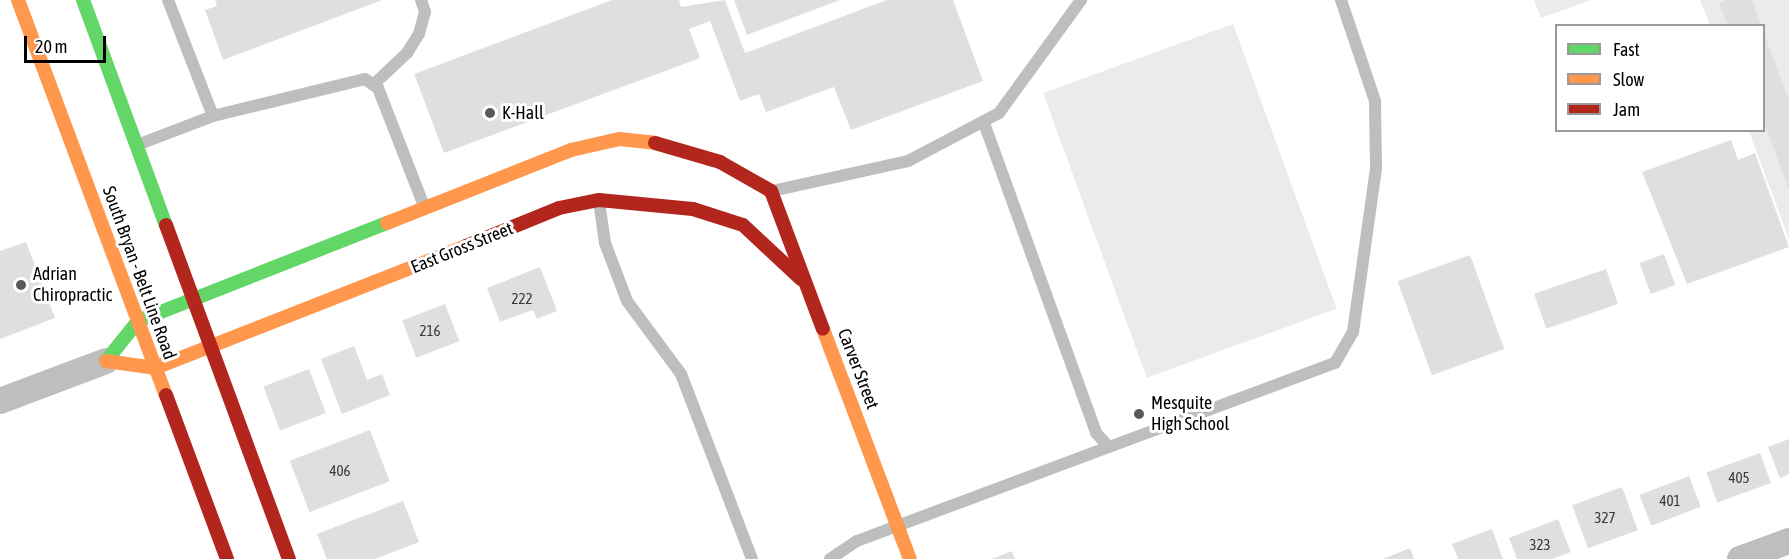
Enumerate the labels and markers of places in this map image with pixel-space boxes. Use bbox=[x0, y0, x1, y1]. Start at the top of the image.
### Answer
place label: K-Hall bbox=[502, 102, 544, 124]
marker: K-Hall bbox=[483, 106, 497, 120]
place label: Adrian Chiropractic bbox=[33, 264, 112, 306]
marker: Adrian Chiropractic bbox=[14, 278, 28, 292]
place label: Mesquite High School bbox=[1151, 393, 1229, 436]
marker: Mesquite High School bbox=[1132, 407, 1146, 421]

